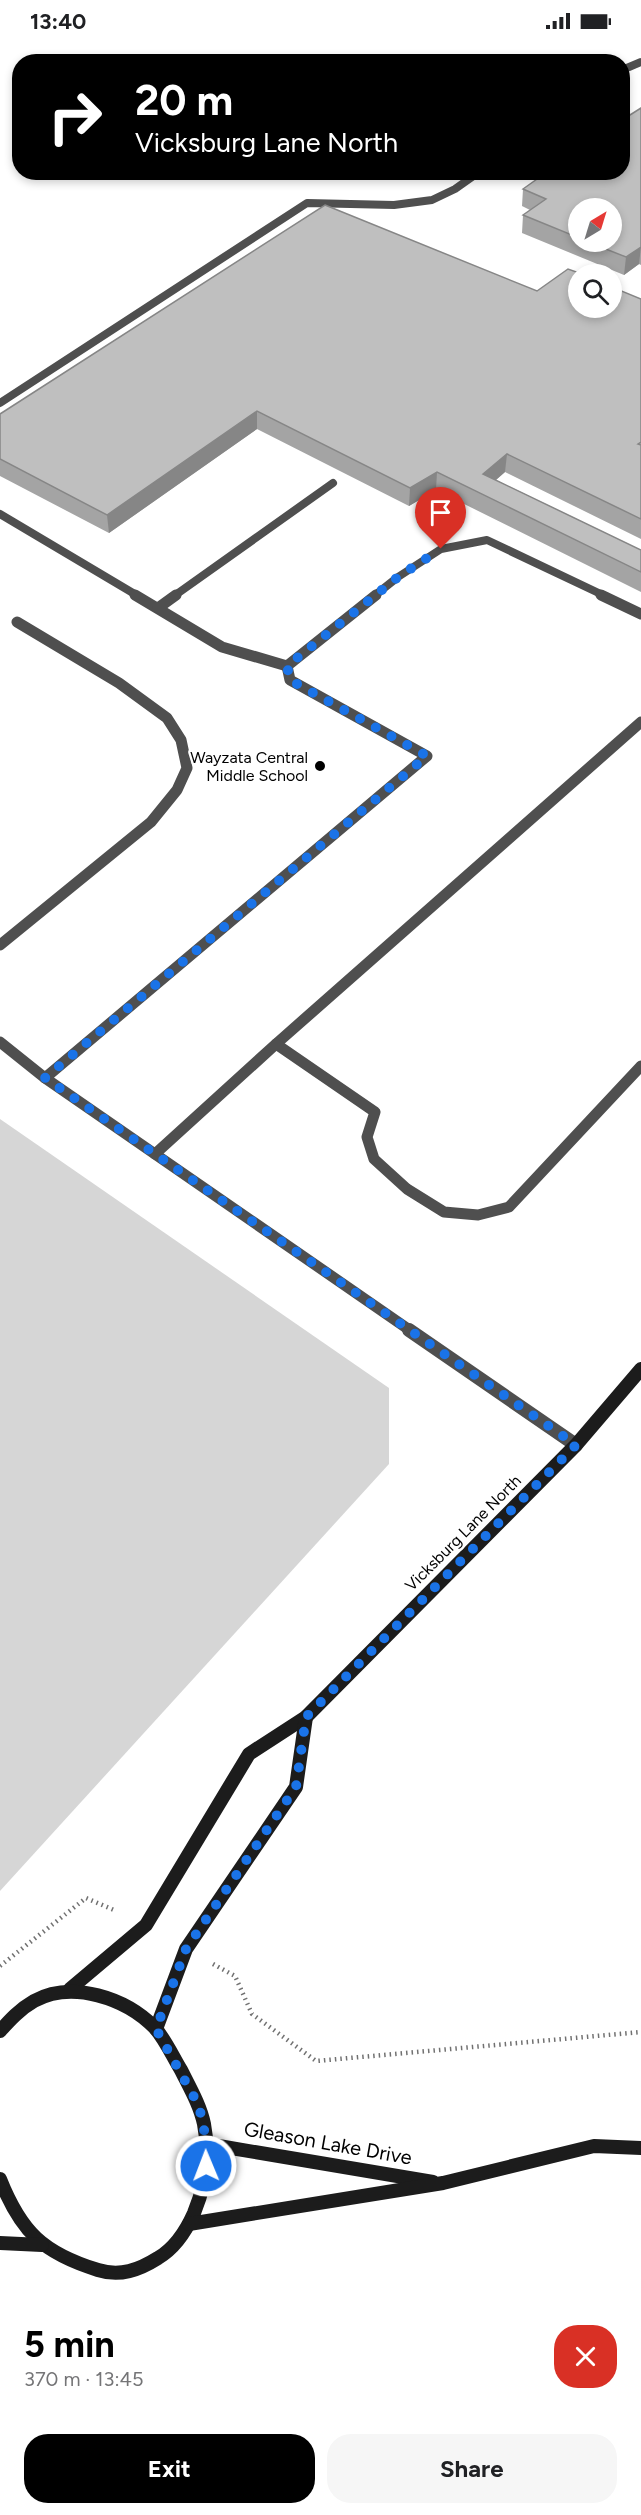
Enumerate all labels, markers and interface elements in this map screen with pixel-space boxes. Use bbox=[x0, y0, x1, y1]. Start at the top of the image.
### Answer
text: 13:40 bbox=[30, 8, 86, 35]
text: 20 m bbox=[135, 75, 233, 126]
icon: right bbox=[36, 78, 114, 156]
text: Vicksburg Lane North bbox=[135, 126, 398, 159]
north arrow bbox=[568, 198, 622, 252]
map controls bbox=[568, 198, 622, 318]
button: search bbox=[568, 264, 622, 318]
pin bbox=[415, 487, 466, 549]
icon: arrive bbox=[424, 496, 457, 529]
place label: Wayzata Central Middle School bbox=[190, 748, 308, 785]
marker: Wayzata Central Middle School bbox=[313, 759, 327, 773]
street label: Vicksburg Lane North bbox=[401, 1471, 525, 1595]
street label: Gleason Lake Drive bbox=[242, 2116, 414, 2170]
position arrow bbox=[174, 2134, 238, 2198]
text: 5 min bbox=[24, 2323, 115, 2366]
button: close bbox=[554, 2325, 617, 2388]
text: 370 m · 13:45 bbox=[24, 2367, 143, 2391]
button: Exit bbox=[24, 2434, 315, 2503]
button: Share bbox=[327, 2434, 617, 2503]

